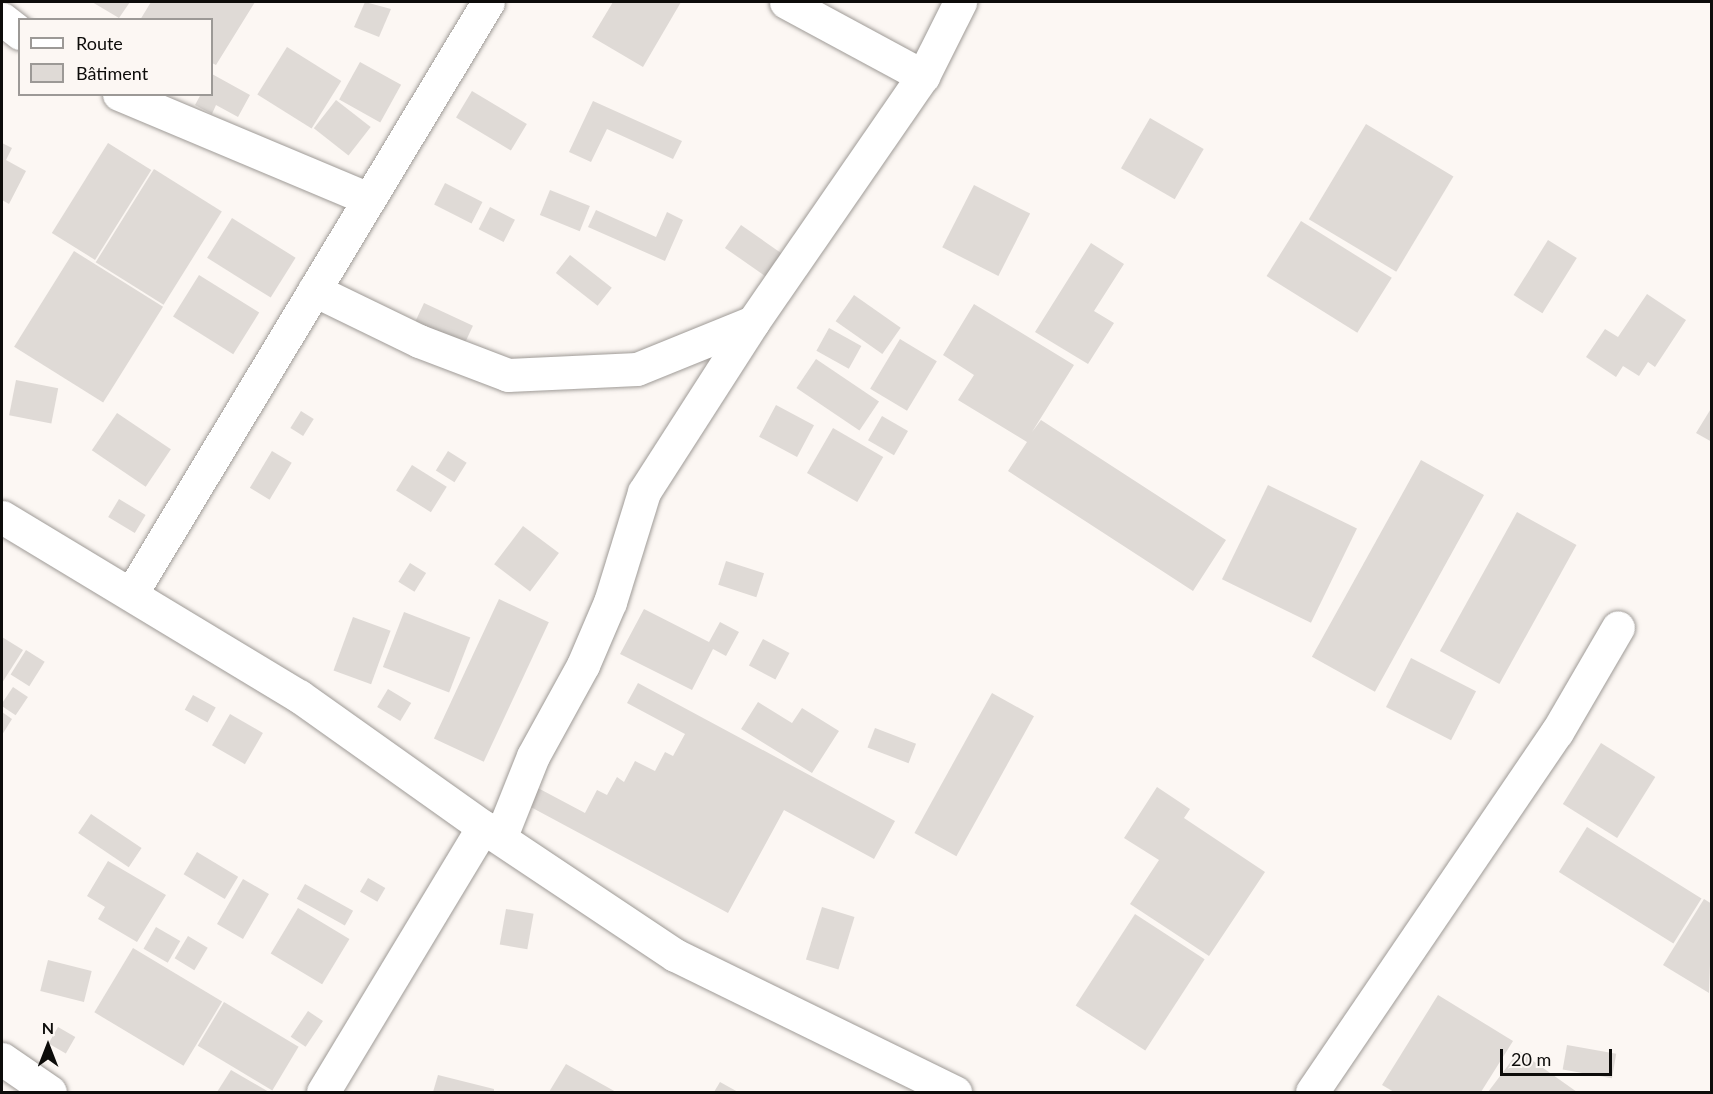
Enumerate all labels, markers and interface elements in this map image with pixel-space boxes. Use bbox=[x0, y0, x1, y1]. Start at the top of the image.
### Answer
legend bbox=[18, 18, 213, 96]
text: Route bbox=[76, 32, 123, 54]
text: Bâtiment bbox=[76, 62, 148, 84]
north arrow bbox=[18, 1016, 78, 1076]
text: N bbox=[42, 1018, 54, 1037]
scale bar bbox=[1503, 1037, 1616, 1075]
text: 20 m bbox=[1511, 1048, 1551, 1070]

